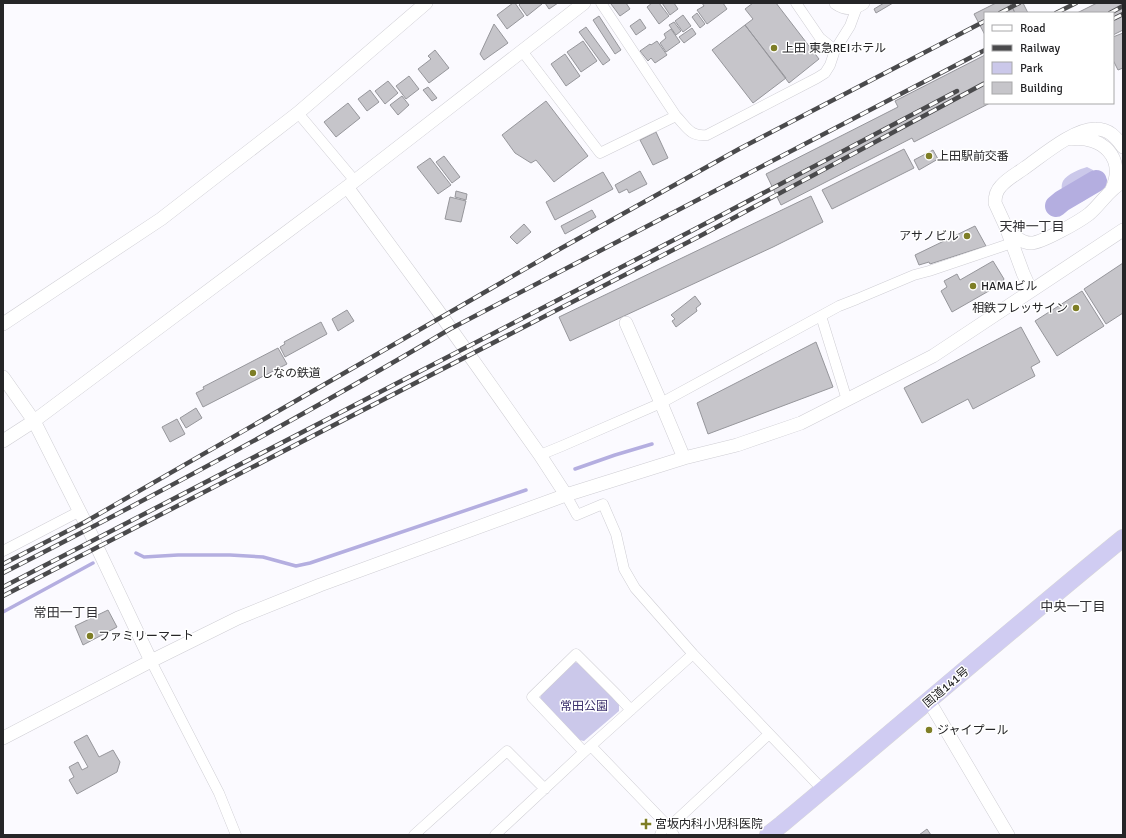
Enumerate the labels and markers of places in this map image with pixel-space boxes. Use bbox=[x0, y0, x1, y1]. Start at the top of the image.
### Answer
place label: 上田 東急REIホテル bbox=[782, 41, 886, 56]
marker: 上田 東急REIホテル bbox=[769, 43, 779, 53]
place label: 上田駅前交番 bbox=[937, 149, 1009, 164]
marker: 上田駅前交番 bbox=[924, 151, 934, 161]
place label: アサノビル bbox=[899, 229, 959, 244]
marker: アサノビル bbox=[962, 231, 972, 241]
place label: HAMAビル bbox=[981, 279, 1037, 294]
marker: HAMAビル bbox=[968, 281, 978, 291]
place label: 相鉄フレッサイン bbox=[972, 301, 1068, 316]
marker: 相鉄フレッサイン bbox=[1071, 303, 1081, 313]
place label: しなの鉄道 bbox=[261, 366, 321, 381]
marker: しなの鉄道 bbox=[248, 368, 258, 378]
place label: ファミリーマート bbox=[98, 629, 194, 644]
marker: ファミリーマート bbox=[85, 631, 95, 641]
place label: ジャイプール bbox=[937, 723, 1008, 738]
marker: ジャイプール bbox=[924, 725, 934, 735]
place label: 宮坂内科小児科医院 bbox=[655, 817, 763, 832]
marker: 宮坂内科小児科医院 bbox=[640, 818, 652, 830]

